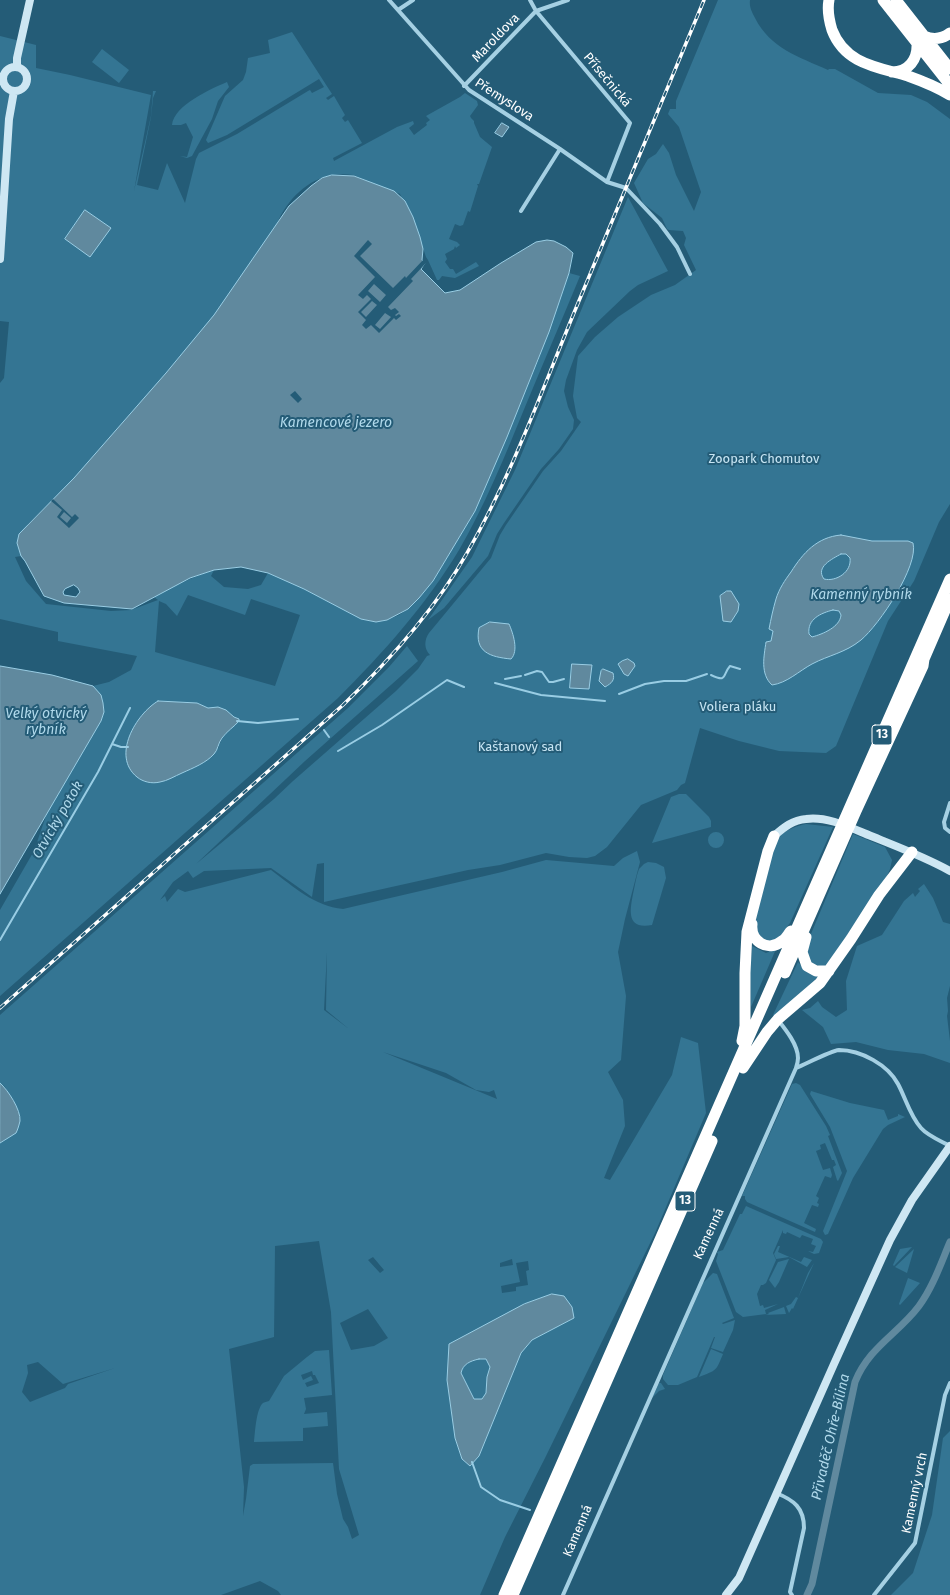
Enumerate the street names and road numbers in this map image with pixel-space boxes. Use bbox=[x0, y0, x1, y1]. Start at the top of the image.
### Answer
street label: Maroldova bbox=[469, 10, 523, 66]
street label: Přísečnická bbox=[580, 50, 634, 110]
street label: Přemyslova bbox=[472, 75, 536, 125]
road number: 13 bbox=[872, 725, 892, 745]
road number: 13 bbox=[675, 1191, 695, 1211]
street label: Kamenná bbox=[690, 1206, 728, 1262]
street label: Kamenný vrch bbox=[899, 1451, 931, 1535]
street label: Kamenná bbox=[560, 1503, 596, 1559]

